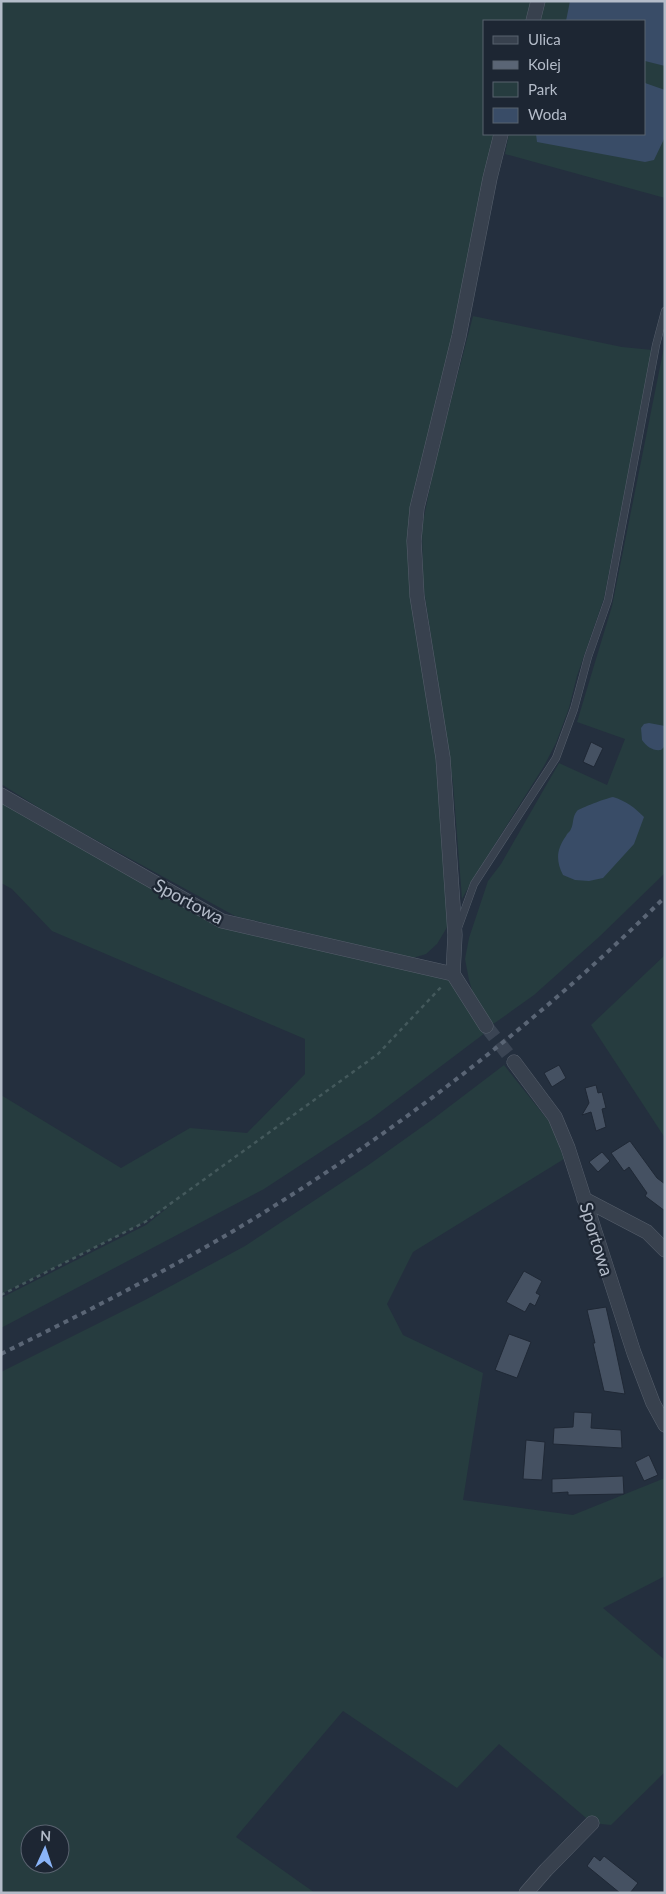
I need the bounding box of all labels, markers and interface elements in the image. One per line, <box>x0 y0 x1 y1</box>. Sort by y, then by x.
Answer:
legend <box>483 20 646 135</box>
text: Ulica <box>528 30 561 48</box>
text: Kolej <box>528 55 561 73</box>
text: Park <box>528 80 558 98</box>
text: Woda <box>528 105 567 123</box>
street label: Sportowa <box>150 873 228 929</box>
street label: Sportowa <box>575 1200 619 1278</box>
north arrow <box>20 1824 70 1874</box>
text: N <box>40 1827 52 1844</box>

